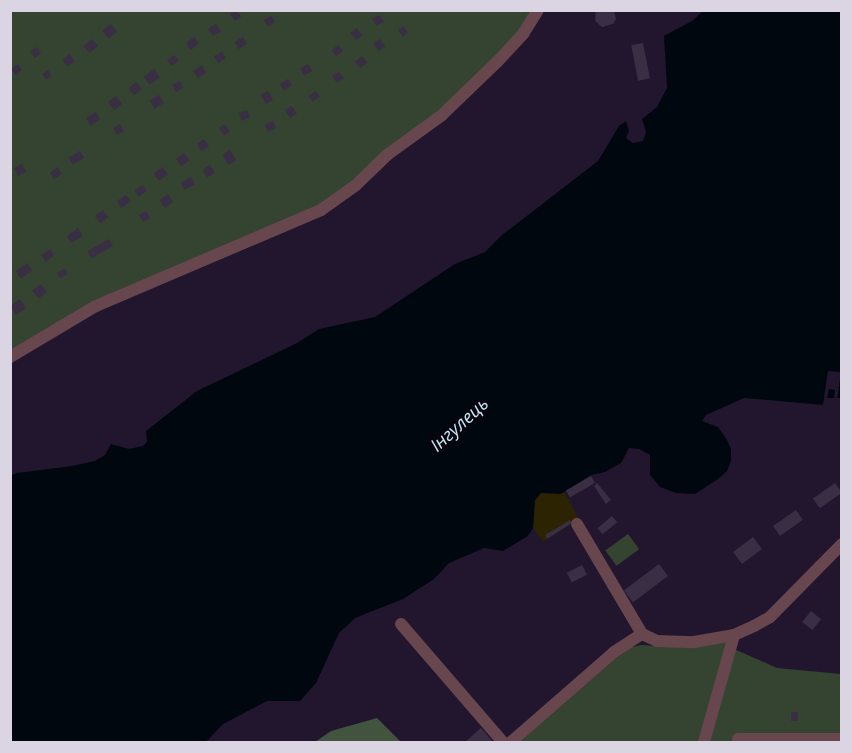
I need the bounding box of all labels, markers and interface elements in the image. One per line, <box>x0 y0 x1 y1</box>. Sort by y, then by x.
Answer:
water label: Інгулець <box>425 392 493 456</box>

